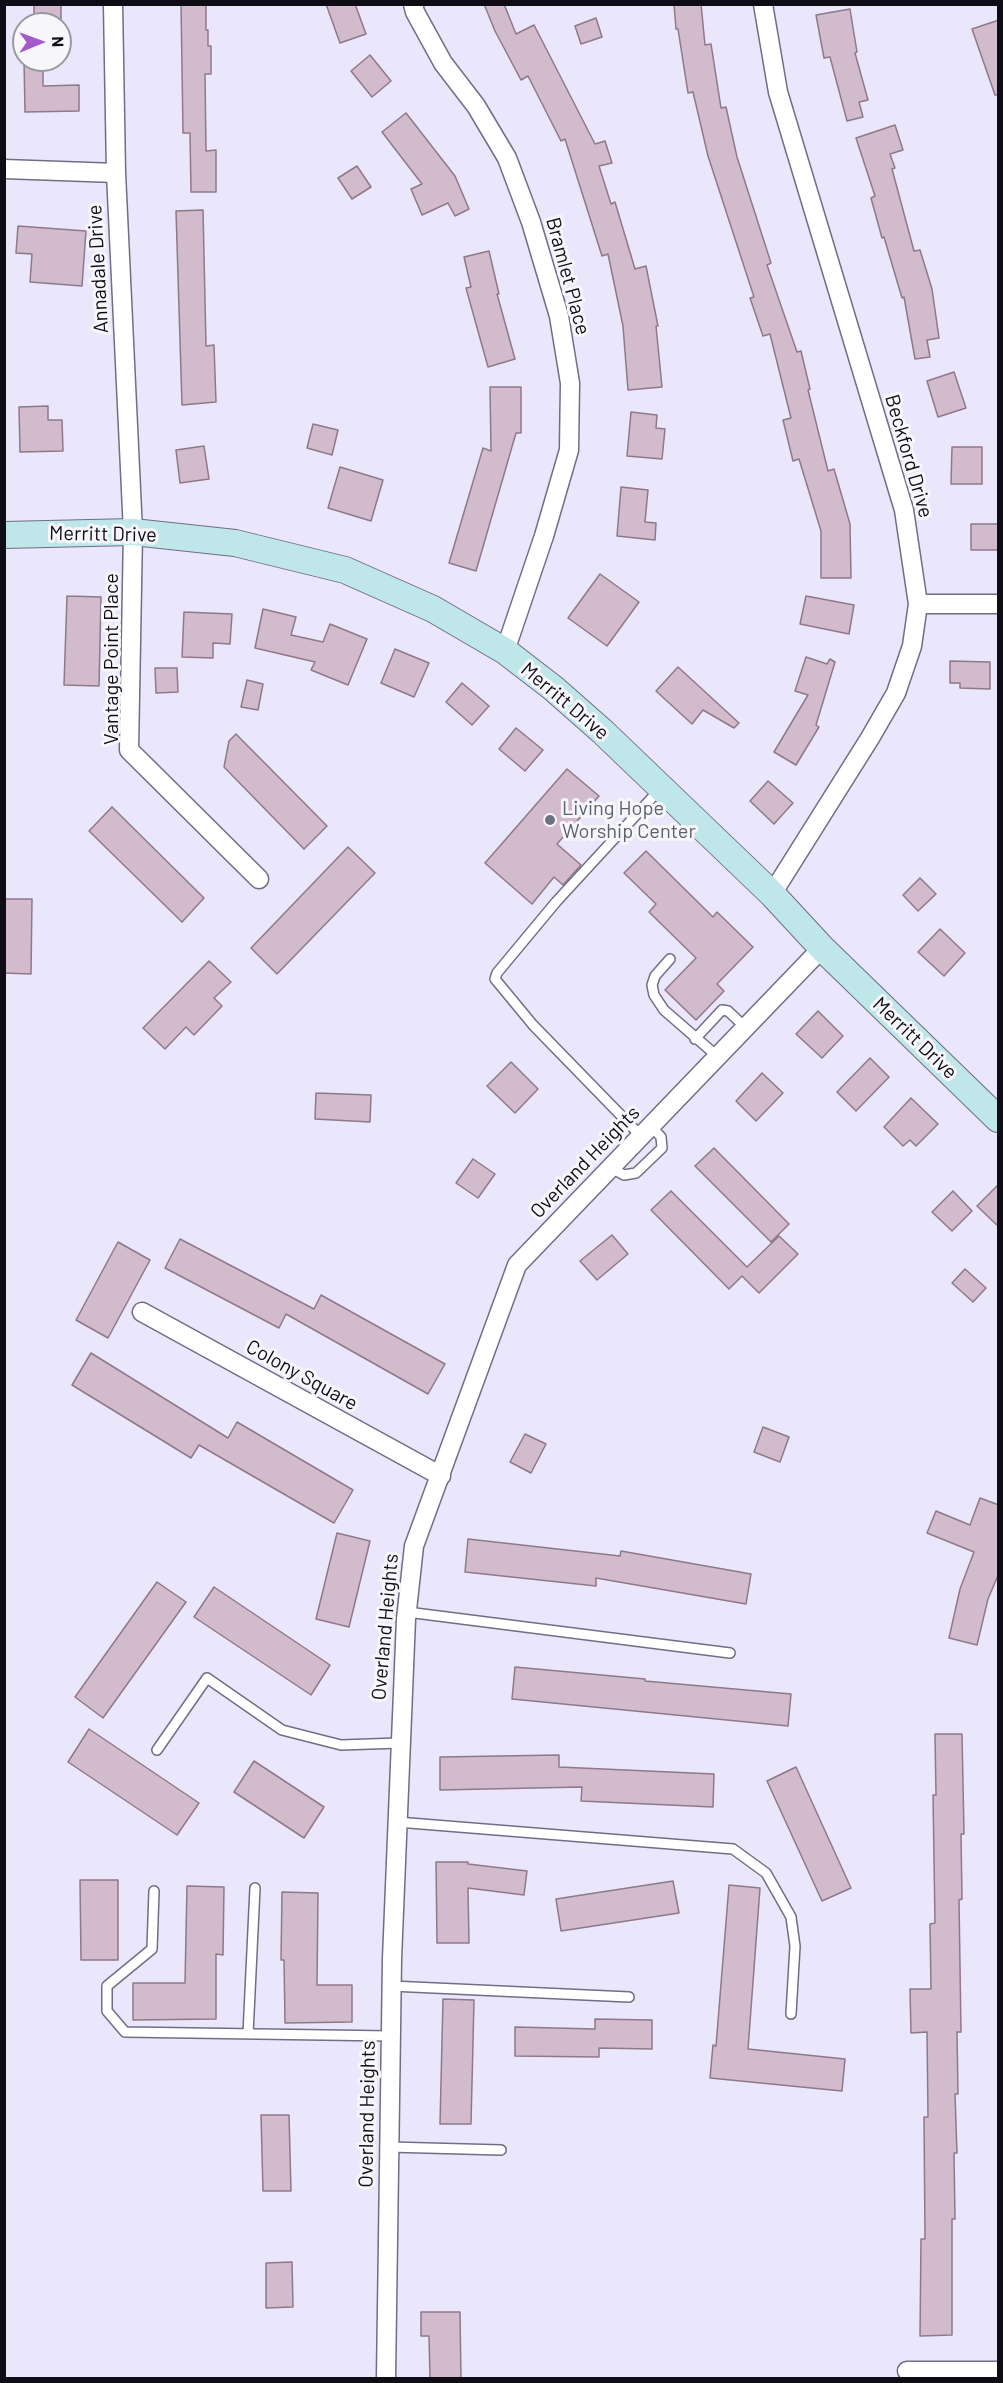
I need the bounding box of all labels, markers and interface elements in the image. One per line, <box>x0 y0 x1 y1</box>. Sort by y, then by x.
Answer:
north arrow <box>12 12 72 72</box>
text: N <box>49 36 68 47</box>
street label: Annadale Drive <box>83 204 113 334</box>
street label: Bramlet Place <box>541 215 595 337</box>
street label: Beckford Drive <box>880 391 938 521</box>
street label: Merritt Drive <box>49 521 157 547</box>
street label: Vantage Point Place <box>99 573 123 745</box>
street label: Merritt Drive <box>516 657 614 745</box>
place label: Living Hope Worship Center <box>562 796 696 843</box>
marker: Living Hope Worship Center <box>543 813 557 827</box>
street label: Merritt Drive <box>868 992 962 1084</box>
street label: Overland Heights <box>525 1101 645 1223</box>
street label: Colony Square <box>242 1334 362 1416</box>
street label: Overland Heights <box>367 1553 403 1701</box>
street label: Overland Heights <box>354 2040 380 2188</box>

